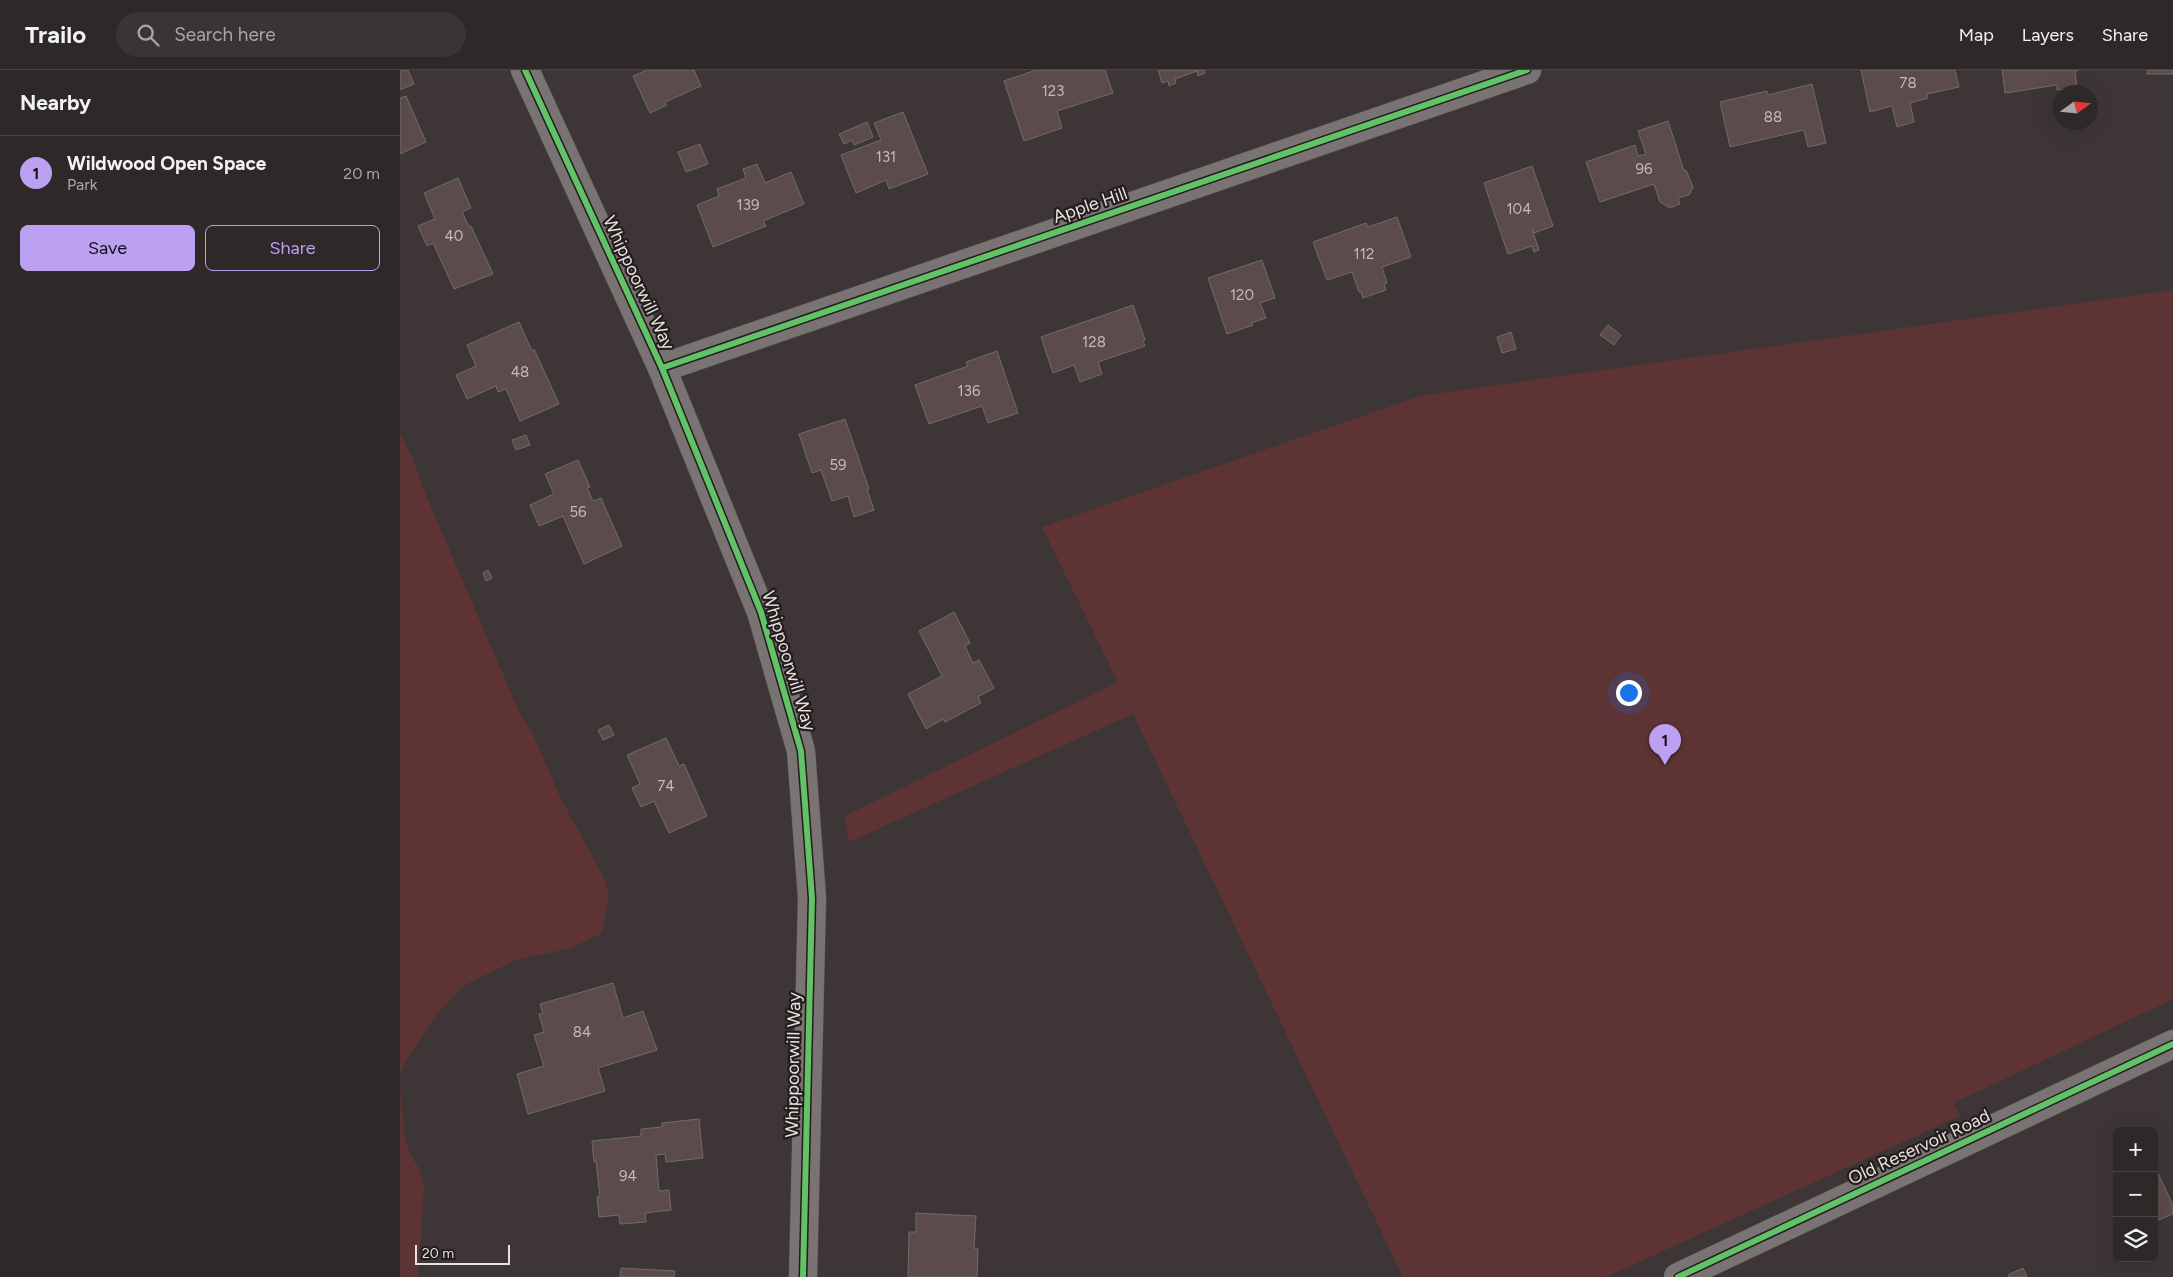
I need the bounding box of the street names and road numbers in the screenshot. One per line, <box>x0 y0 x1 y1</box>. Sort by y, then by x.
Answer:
street label: Apple Hill <box>1050 182 1130 228</box>
street label: Whippoorwill Way <box>598 212 680 354</box>
street label: Whippoorwill Way <box>757 588 821 734</box>
street label: Whippoorwill Way <box>781 992 805 1138</box>
street label: Old Reservoir Road <box>1845 1104 1993 1190</box>

